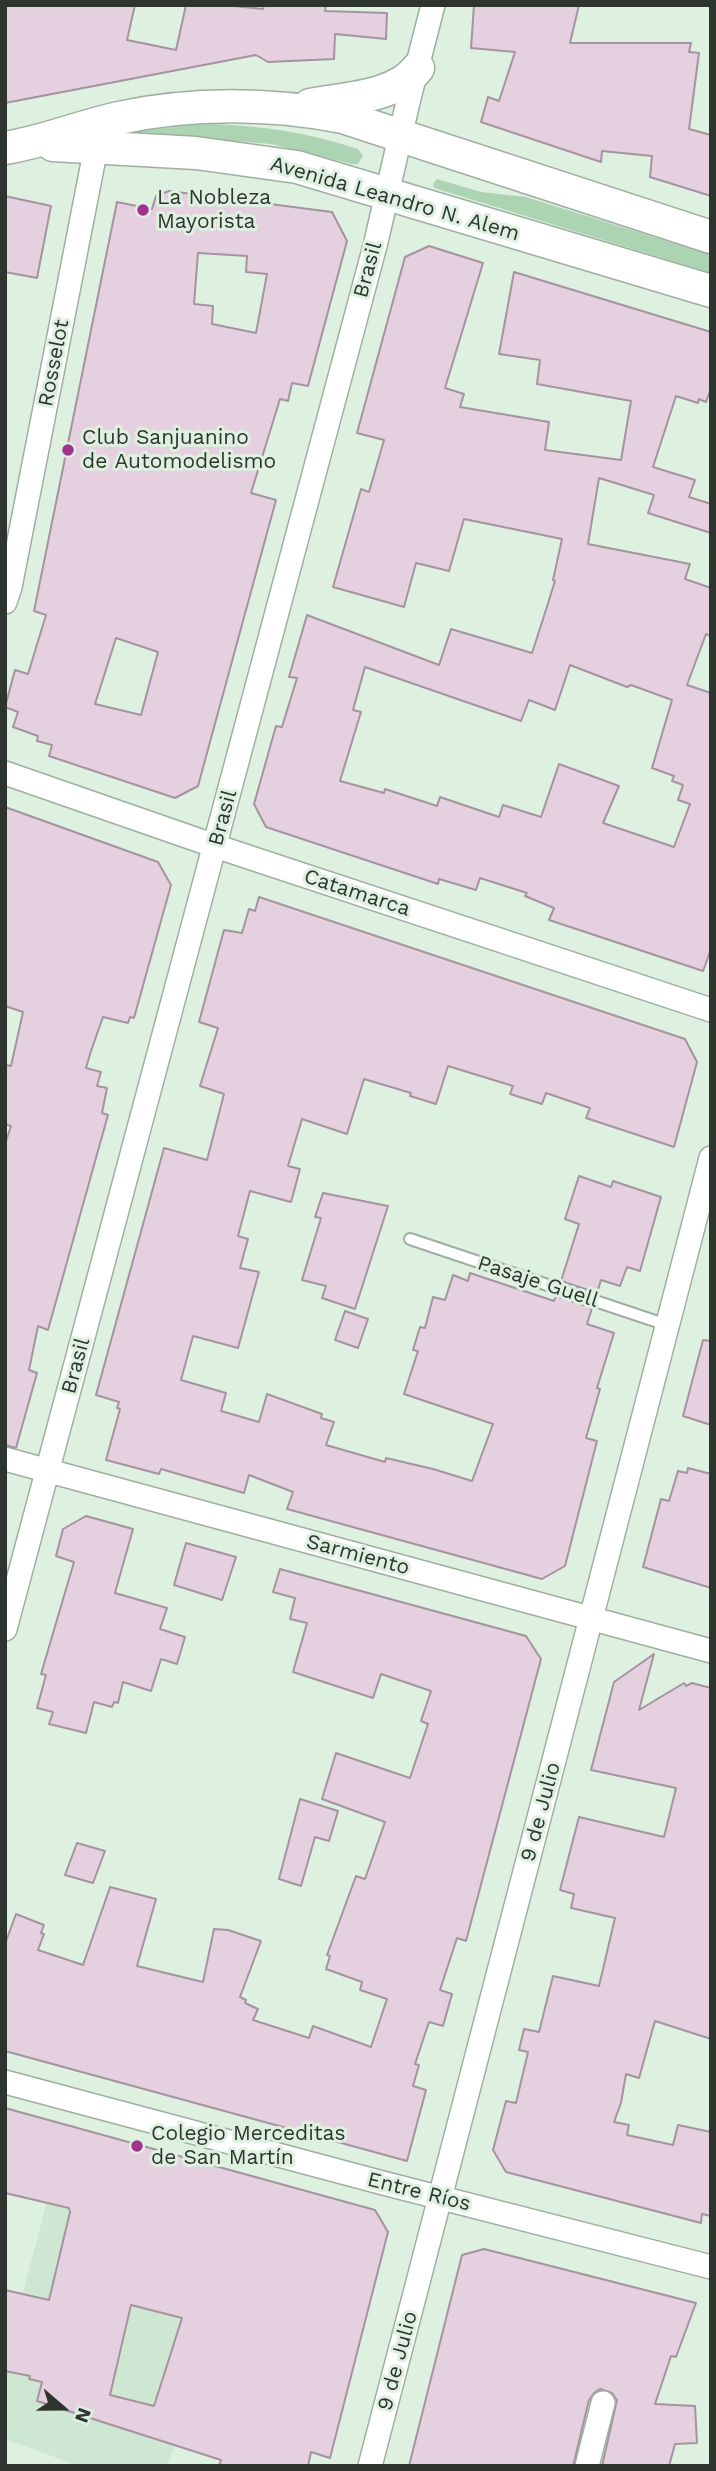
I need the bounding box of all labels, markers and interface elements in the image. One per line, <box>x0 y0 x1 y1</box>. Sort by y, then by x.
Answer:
street label: Avenida Leandro N. Alem <box>268 151 522 247</box>
place label: La Nobleza Mayorista <box>157 185 271 235</box>
marker: La Nobleza Mayorista <box>135 202 151 218</box>
street label: Brasil <box>348 239 388 301</box>
street label: Rosselot <box>33 317 75 409</box>
place label: Club Sanjuanino de Automodelismo <box>82 425 276 475</box>
marker: Club Sanjuanino de Automodelismo <box>60 442 76 458</box>
street label: Brasil <box>203 787 243 849</box>
street label: Catamarca <box>301 864 413 922</box>
street label: Pasaje Guell <box>474 1251 602 1313</box>
street label: Brasil <box>56 1335 96 1397</box>
street label: Sarmiento <box>304 1529 412 1581</box>
street label: 9 de Julio <box>516 1760 566 1864</box>
place label: Colegio Merceditas de San Martín <box>151 2121 346 2171</box>
marker: Colegio Merceditas de San Martín <box>129 2138 145 2154</box>
street label: Entre Ríos <box>365 2167 473 2217</box>
street label: 9 de Julio <box>373 2309 423 2413</box>
north arrow <box>28 2373 98 2443</box>
text: N <box>70 2405 96 2426</box>

